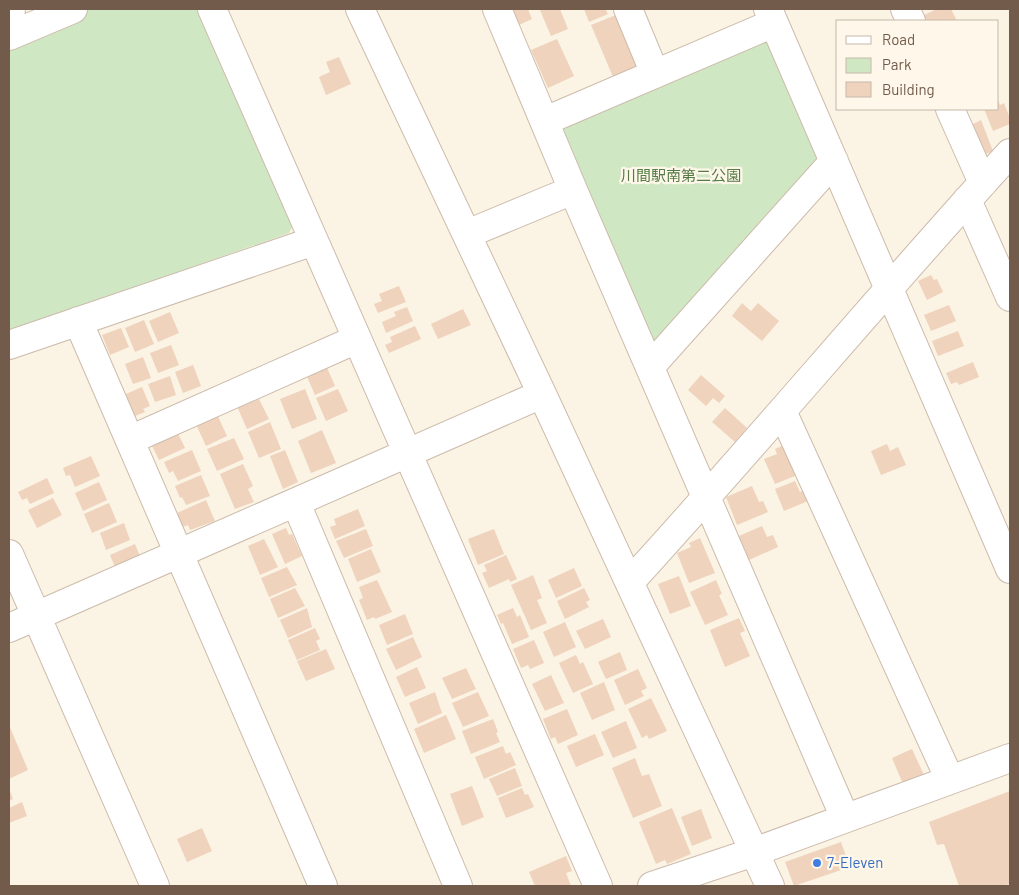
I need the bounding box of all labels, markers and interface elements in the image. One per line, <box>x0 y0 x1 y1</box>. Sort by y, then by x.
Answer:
legend <box>836 20 999 110</box>
text: Road <box>882 30 915 48</box>
text: Park <box>882 55 912 73</box>
text: Building <box>882 80 935 98</box>
park label: 川間駅南第二公園 <box>621 166 741 184</box>
place label: 7-Eleven <box>827 853 883 871</box>
marker: 7-Eleven <box>811 857 823 869</box>

